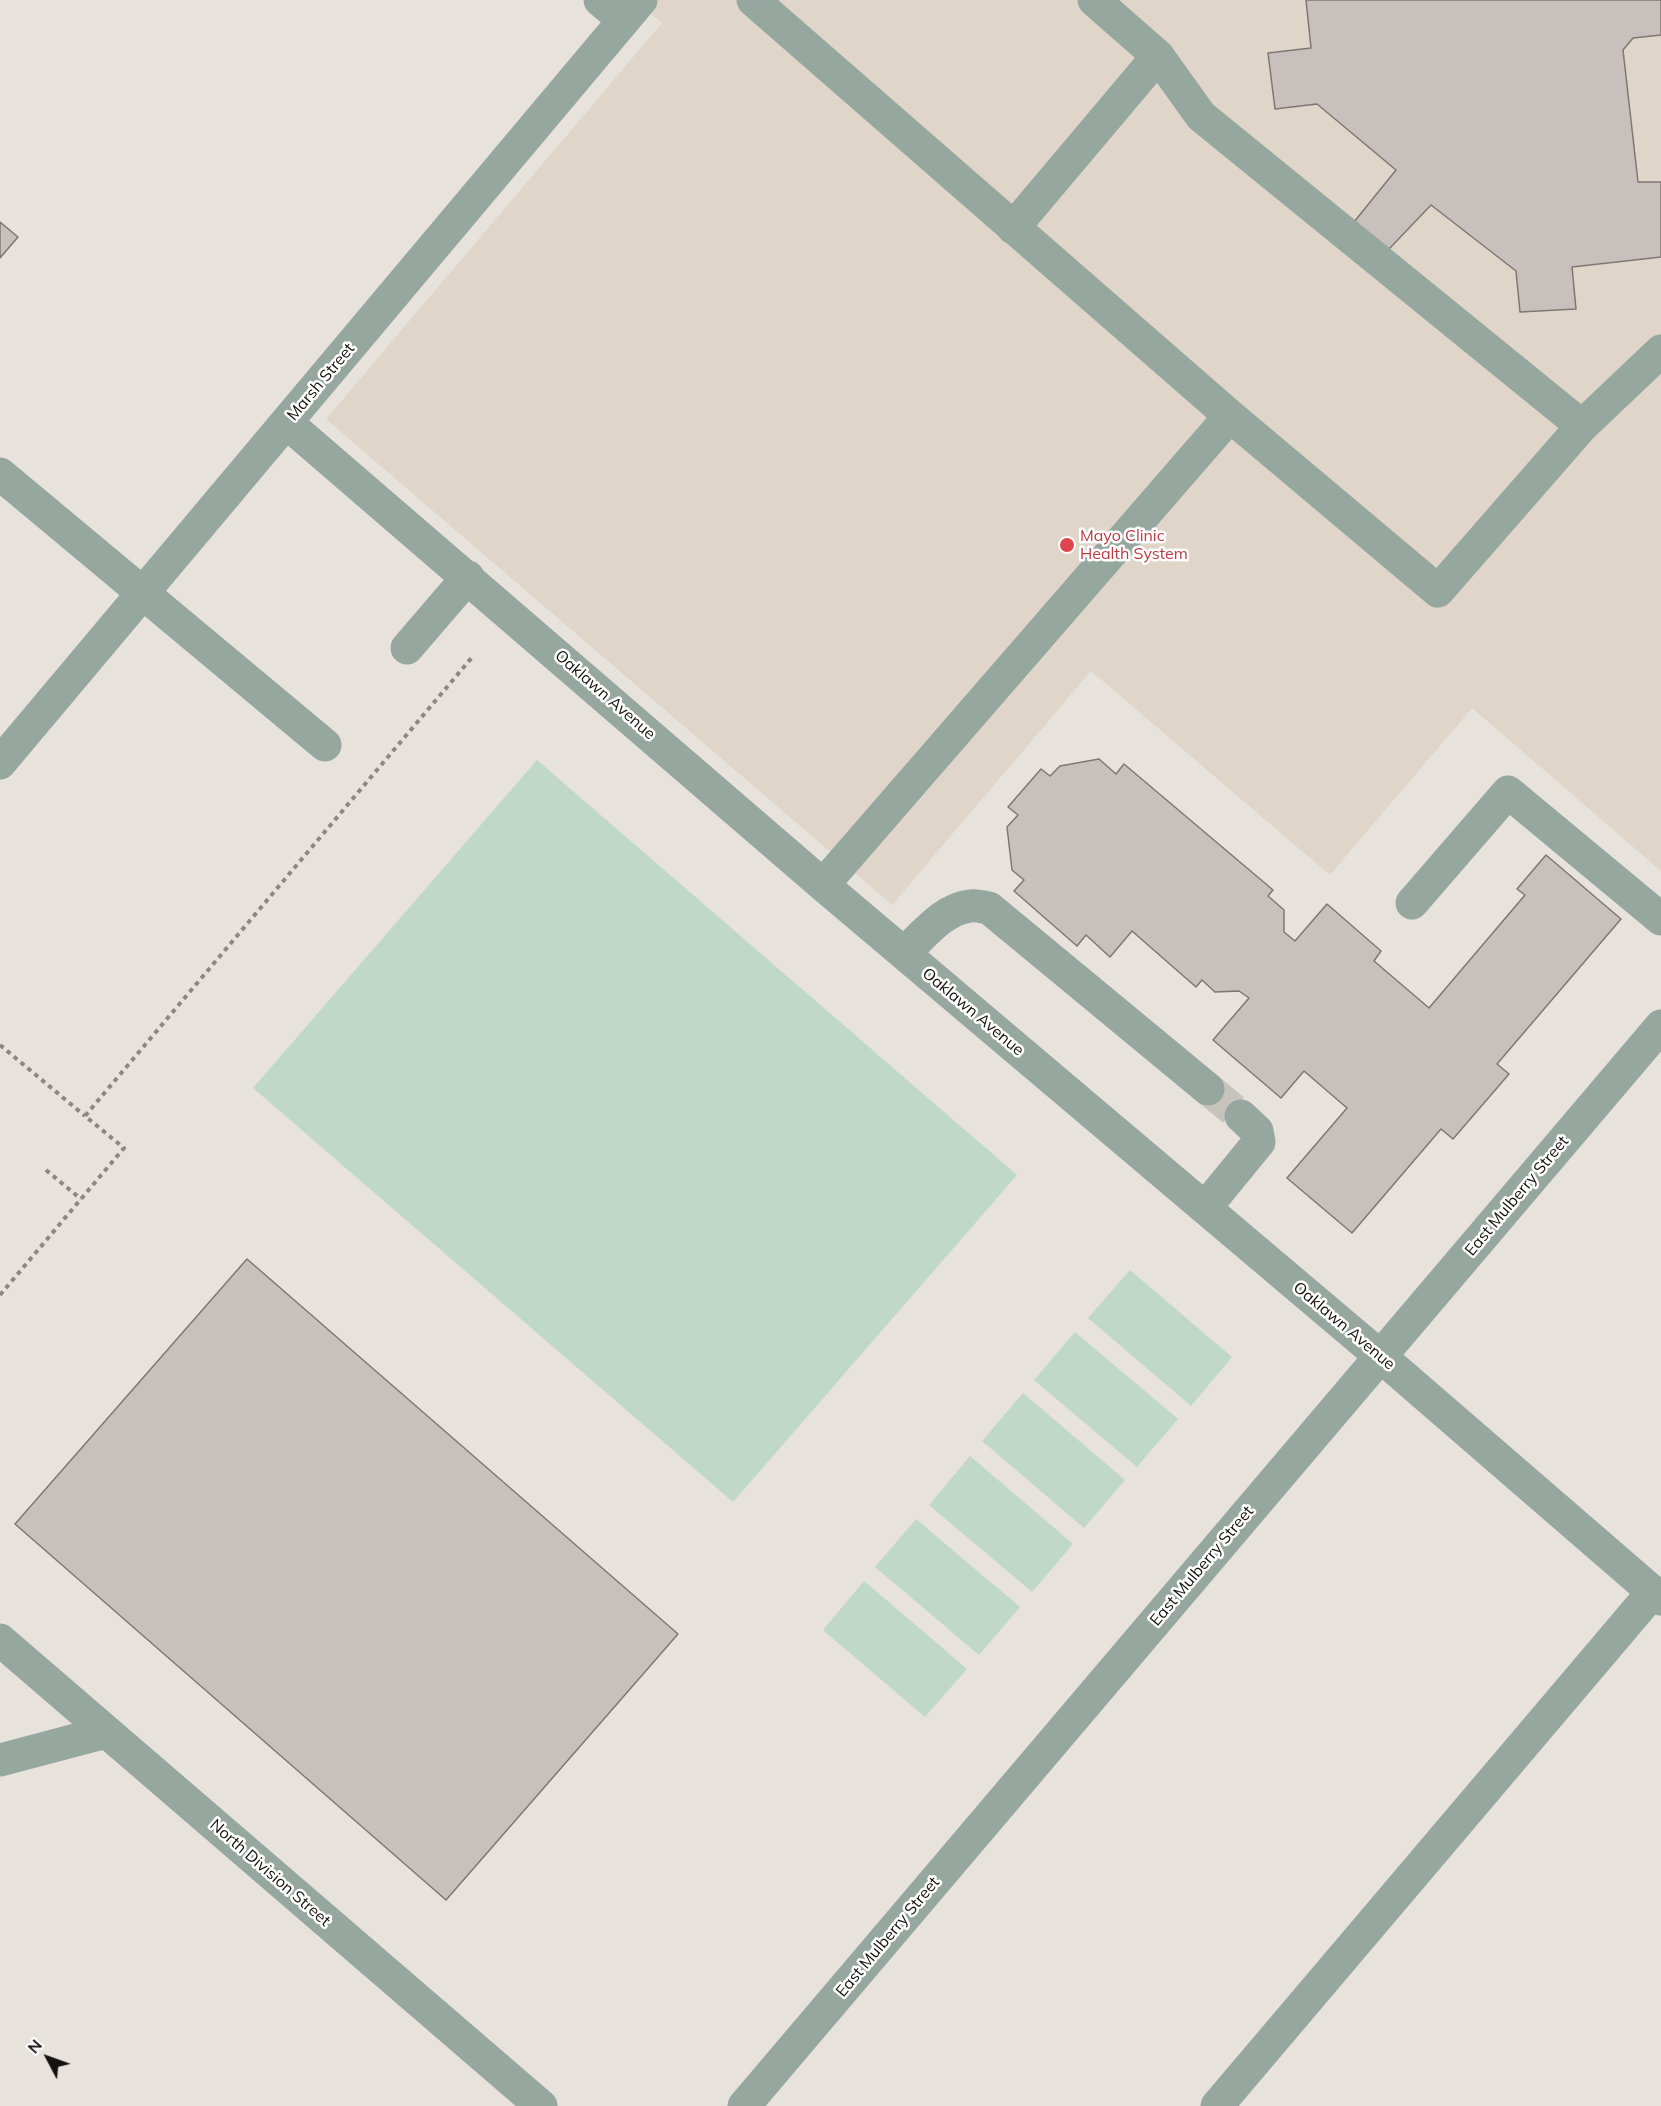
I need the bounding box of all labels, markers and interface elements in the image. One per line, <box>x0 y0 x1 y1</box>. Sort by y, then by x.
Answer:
street label: Marsh Street <box>283 340 359 424</box>
place label: Mayo Clinic Health System <box>1080 526 1188 564</box>
marker: Mayo Clinic Health System <box>1058 536 1076 554</box>
street label: Oaklawn Avenue <box>551 646 659 744</box>
street label: Oaklawn Avenue <box>918 964 1028 1060</box>
street label: East Mulberry Street <box>1461 1132 1573 1260</box>
street label: Oaklawn Avenue <box>1289 1278 1399 1374</box>
street label: East Mulberry Street <box>1146 1502 1258 1630</box>
street label: North Division Street <box>206 1815 334 1931</box>
street label: East Mulberry Street <box>832 1873 944 2001</box>
north arrow <box>18 2028 78 2088</box>
text: N <box>23 2035 46 2057</box>

